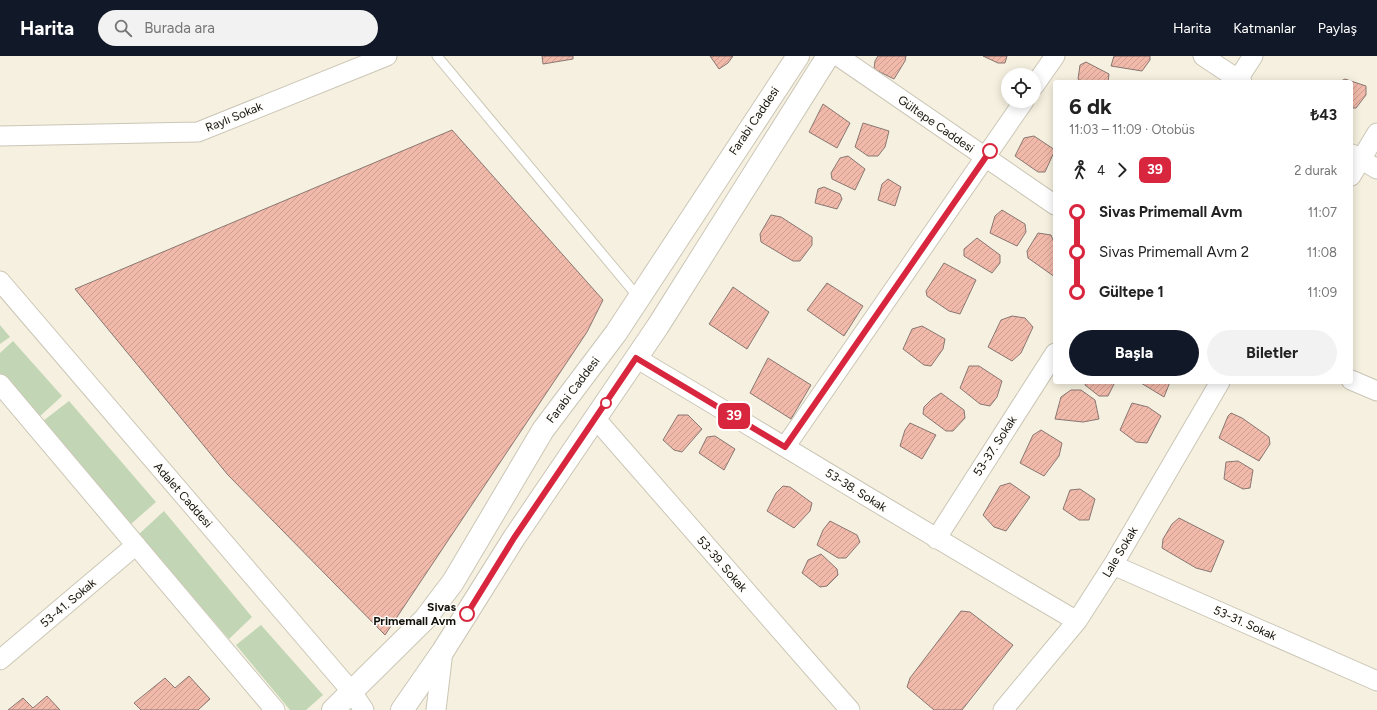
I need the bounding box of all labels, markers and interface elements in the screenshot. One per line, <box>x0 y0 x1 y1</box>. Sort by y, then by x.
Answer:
search box <box>98 10 378 46</box>
text: Harita <box>20 17 74 40</box>
icon: search <box>112 17 134 39</box>
text: Burada ara <box>144 19 215 37</box>
text: Harita <box>1173 20 1211 37</box>
text: Katmanlar <box>1233 20 1296 37</box>
text: Paylaş <box>1318 20 1357 37</box>
map controls <box>1001 68 1041 108</box>
button: locate <box>1001 68 1041 108</box>
street label: Farabi Caddesi <box>726 84 782 158</box>
street label: Gültepe Caddesi <box>895 92 977 156</box>
text: 6 dk <box>1069 93 1112 120</box>
street label: Raylı Sokak <box>203 99 265 135</box>
text: ₺43 <box>1311 106 1337 124</box>
text: 11:03 – 11:09 · Otobüs <box>1069 122 1195 137</box>
unlabelled marker <box>982 143 998 159</box>
icon: walk <box>1069 159 1091 181</box>
icon: forward <box>1111 159 1133 181</box>
text: 39 <box>1147 161 1163 178</box>
text: 4 <box>1097 163 1105 178</box>
text: 2 durak <box>1294 163 1337 178</box>
text: Sivas Primemall Avm <box>1099 203 1242 221</box>
text: 11:07 <box>1308 205 1337 220</box>
text: Sivas Primemall Avm 2 <box>1099 243 1249 261</box>
text: 11:08 <box>1307 245 1337 260</box>
text: Gültepe 1 <box>1099 283 1164 301</box>
text: 11:09 <box>1307 285 1337 300</box>
button: Başla <box>1069 330 1199 376</box>
button: Biletler <box>1207 330 1337 376</box>
street label: Farabi Caddesi <box>544 354 602 426</box>
unlabelled marker <box>600 397 612 409</box>
line badge: 39 <box>716 403 752 429</box>
text: 39 <box>726 407 742 424</box>
street label: 53-37. Sokak <box>970 413 1020 479</box>
street label: Adalet Caddesi <box>151 460 215 530</box>
street label: 53-38. Sokak <box>823 466 889 515</box>
street label: Lale Sokak <box>1099 524 1141 580</box>
street label: 53-39. Sokak <box>694 533 750 595</box>
street label: 53-41. Sokak <box>37 576 99 630</box>
place label: Sivas Primemall Avm <box>373 600 456 628</box>
street label: 53-31. Sokak <box>1211 603 1279 643</box>
marker: Sivas Primemall Avm <box>459 606 475 622</box>

